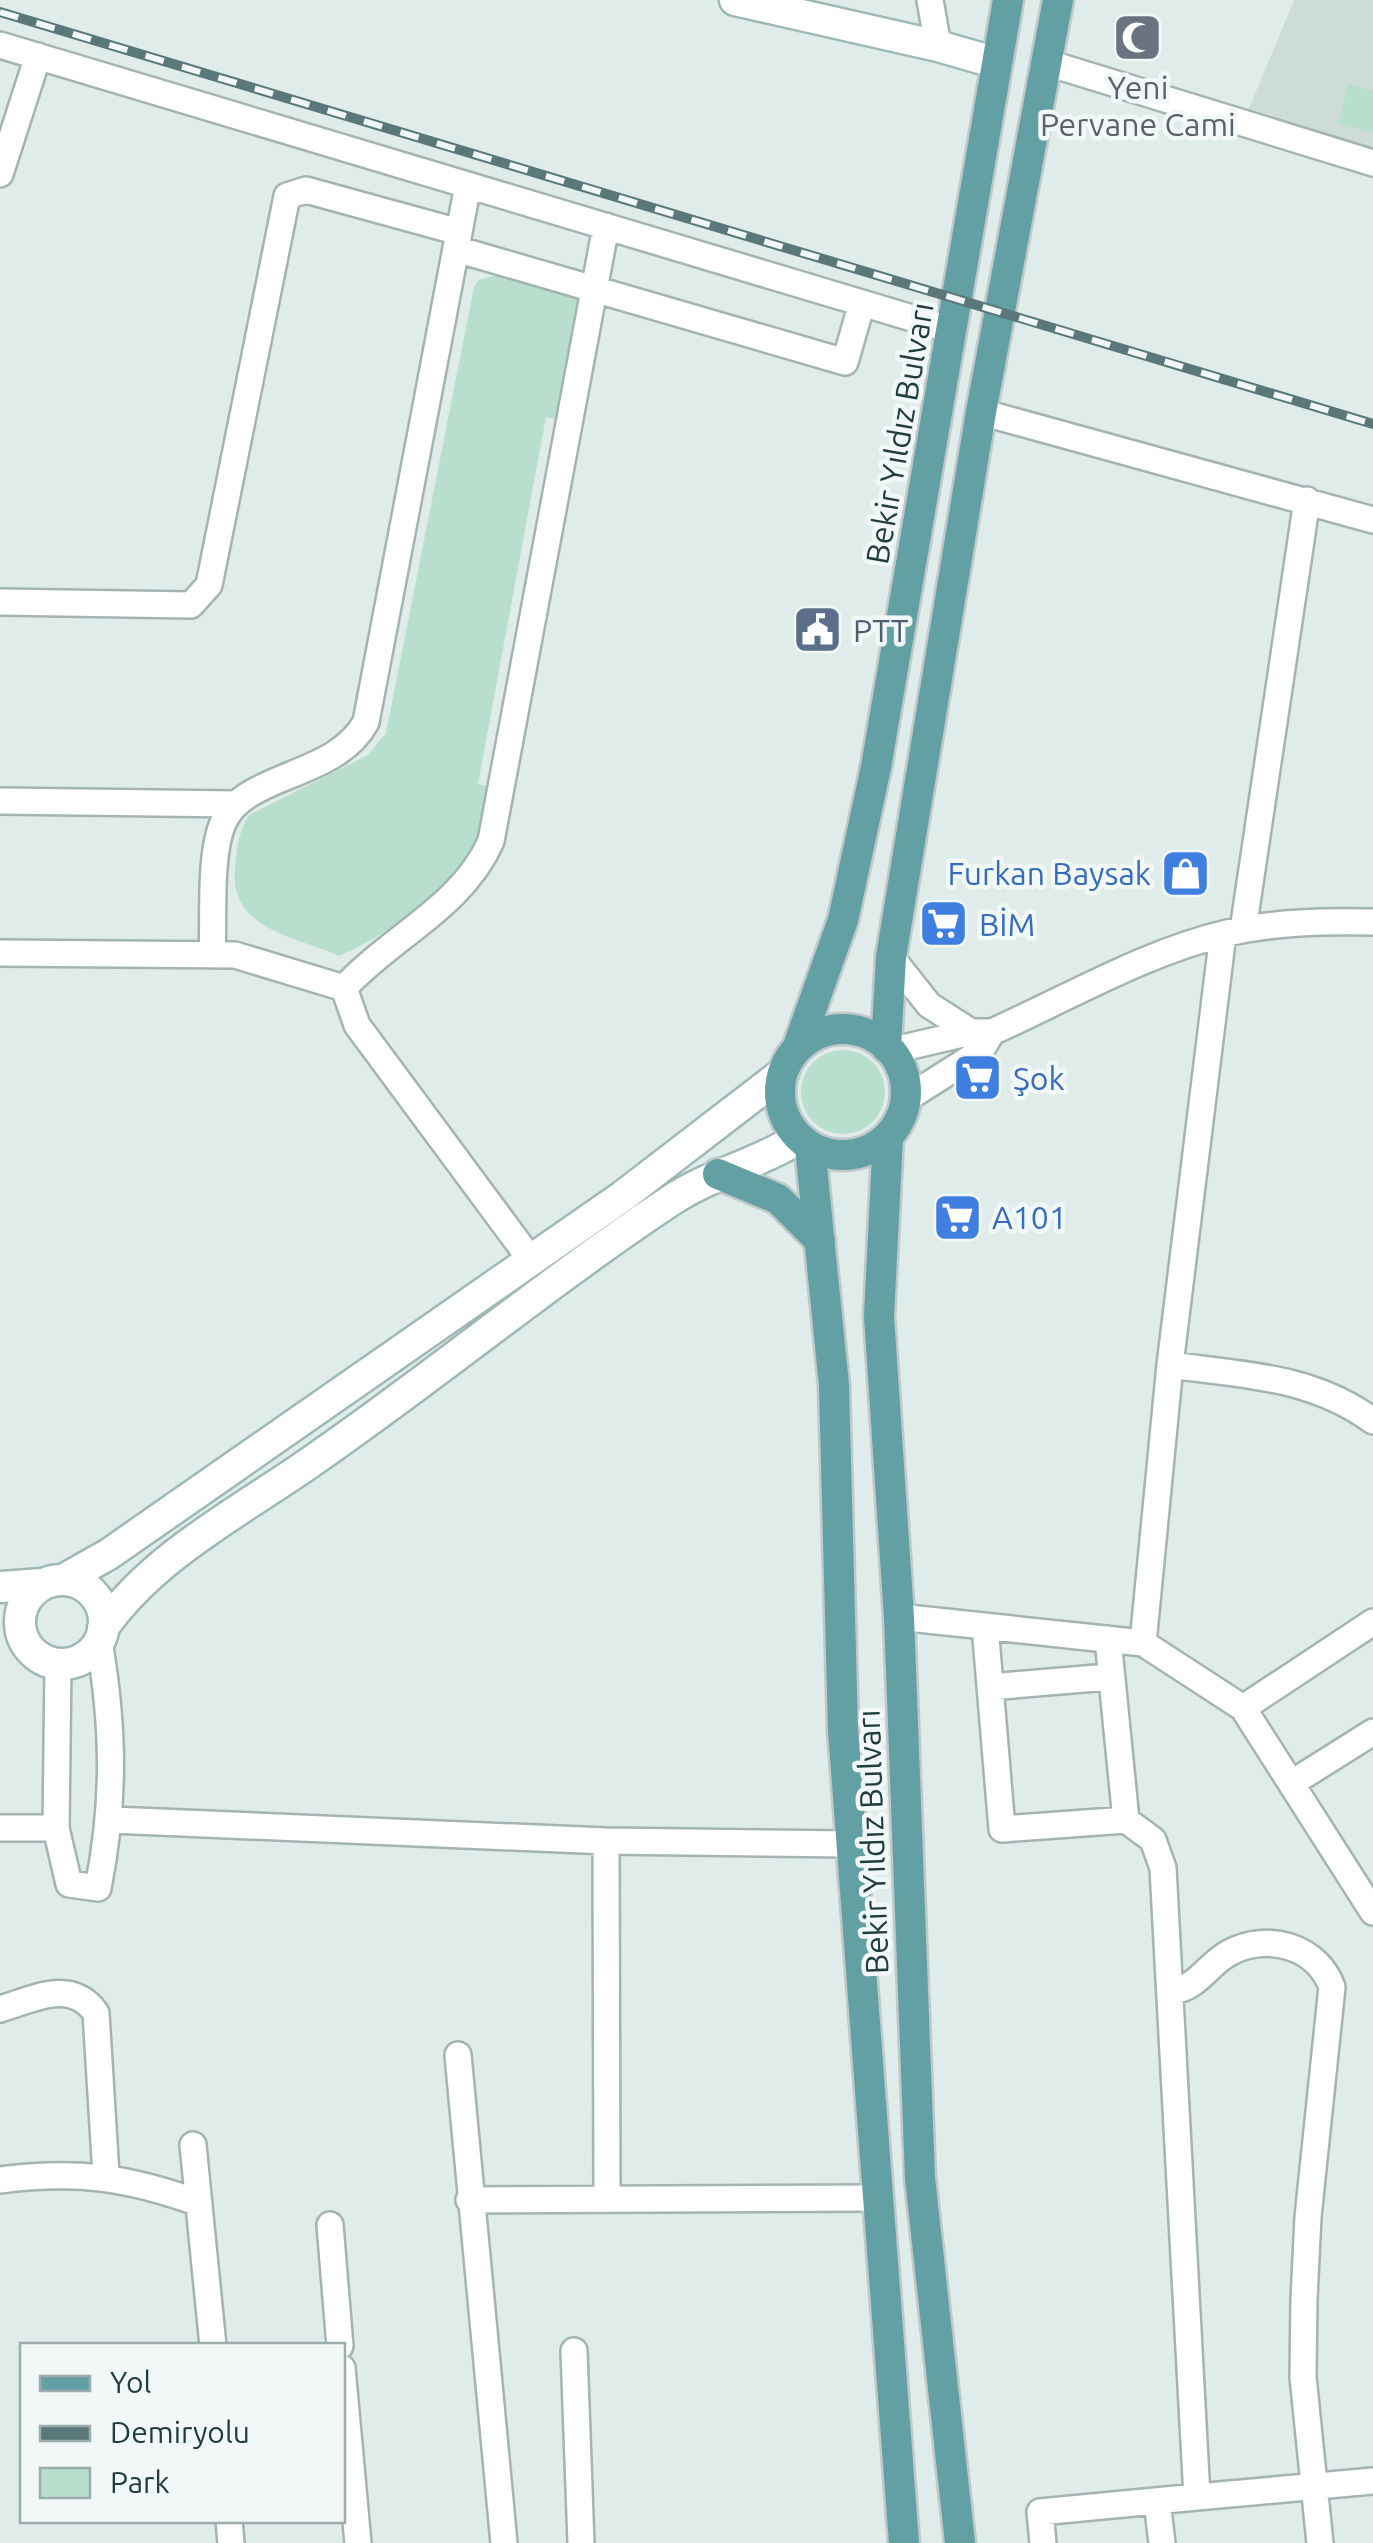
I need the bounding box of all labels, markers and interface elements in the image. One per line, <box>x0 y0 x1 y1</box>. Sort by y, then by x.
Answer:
mosque icon: Yeni Pervane Cami <box>1112 11 1164 63</box>
place label: Yeni Pervane Cami <box>1040 69 1236 142</box>
street label: Bekir Yıldız Bulvarı <box>858 300 940 566</box>
public building icon: PTT <box>792 604 844 656</box>
place label: PTT <box>853 612 909 648</box>
shop icon: Furkan Baysak <box>1160 847 1212 899</box>
place label: Furkan Baysak <box>947 855 1151 891</box>
supermarket icon: BİM <box>918 898 970 950</box>
place label: BİM <box>979 906 1035 942</box>
supermarket icon: Şok <box>952 1052 1004 1104</box>
place label: Şok <box>1013 1060 1065 1096</box>
supermarket icon: A101 <box>931 1191 983 1243</box>
place label: A101 <box>992 1199 1067 1235</box>
street label: Bekir Yıldız Bulvarı <box>849 1709 895 1975</box>
legend <box>20 2343 345 2523</box>
text: Yol <box>110 2365 152 2399</box>
text: Demiryolu <box>110 2415 250 2449</box>
text: Park <box>110 2465 170 2499</box>

